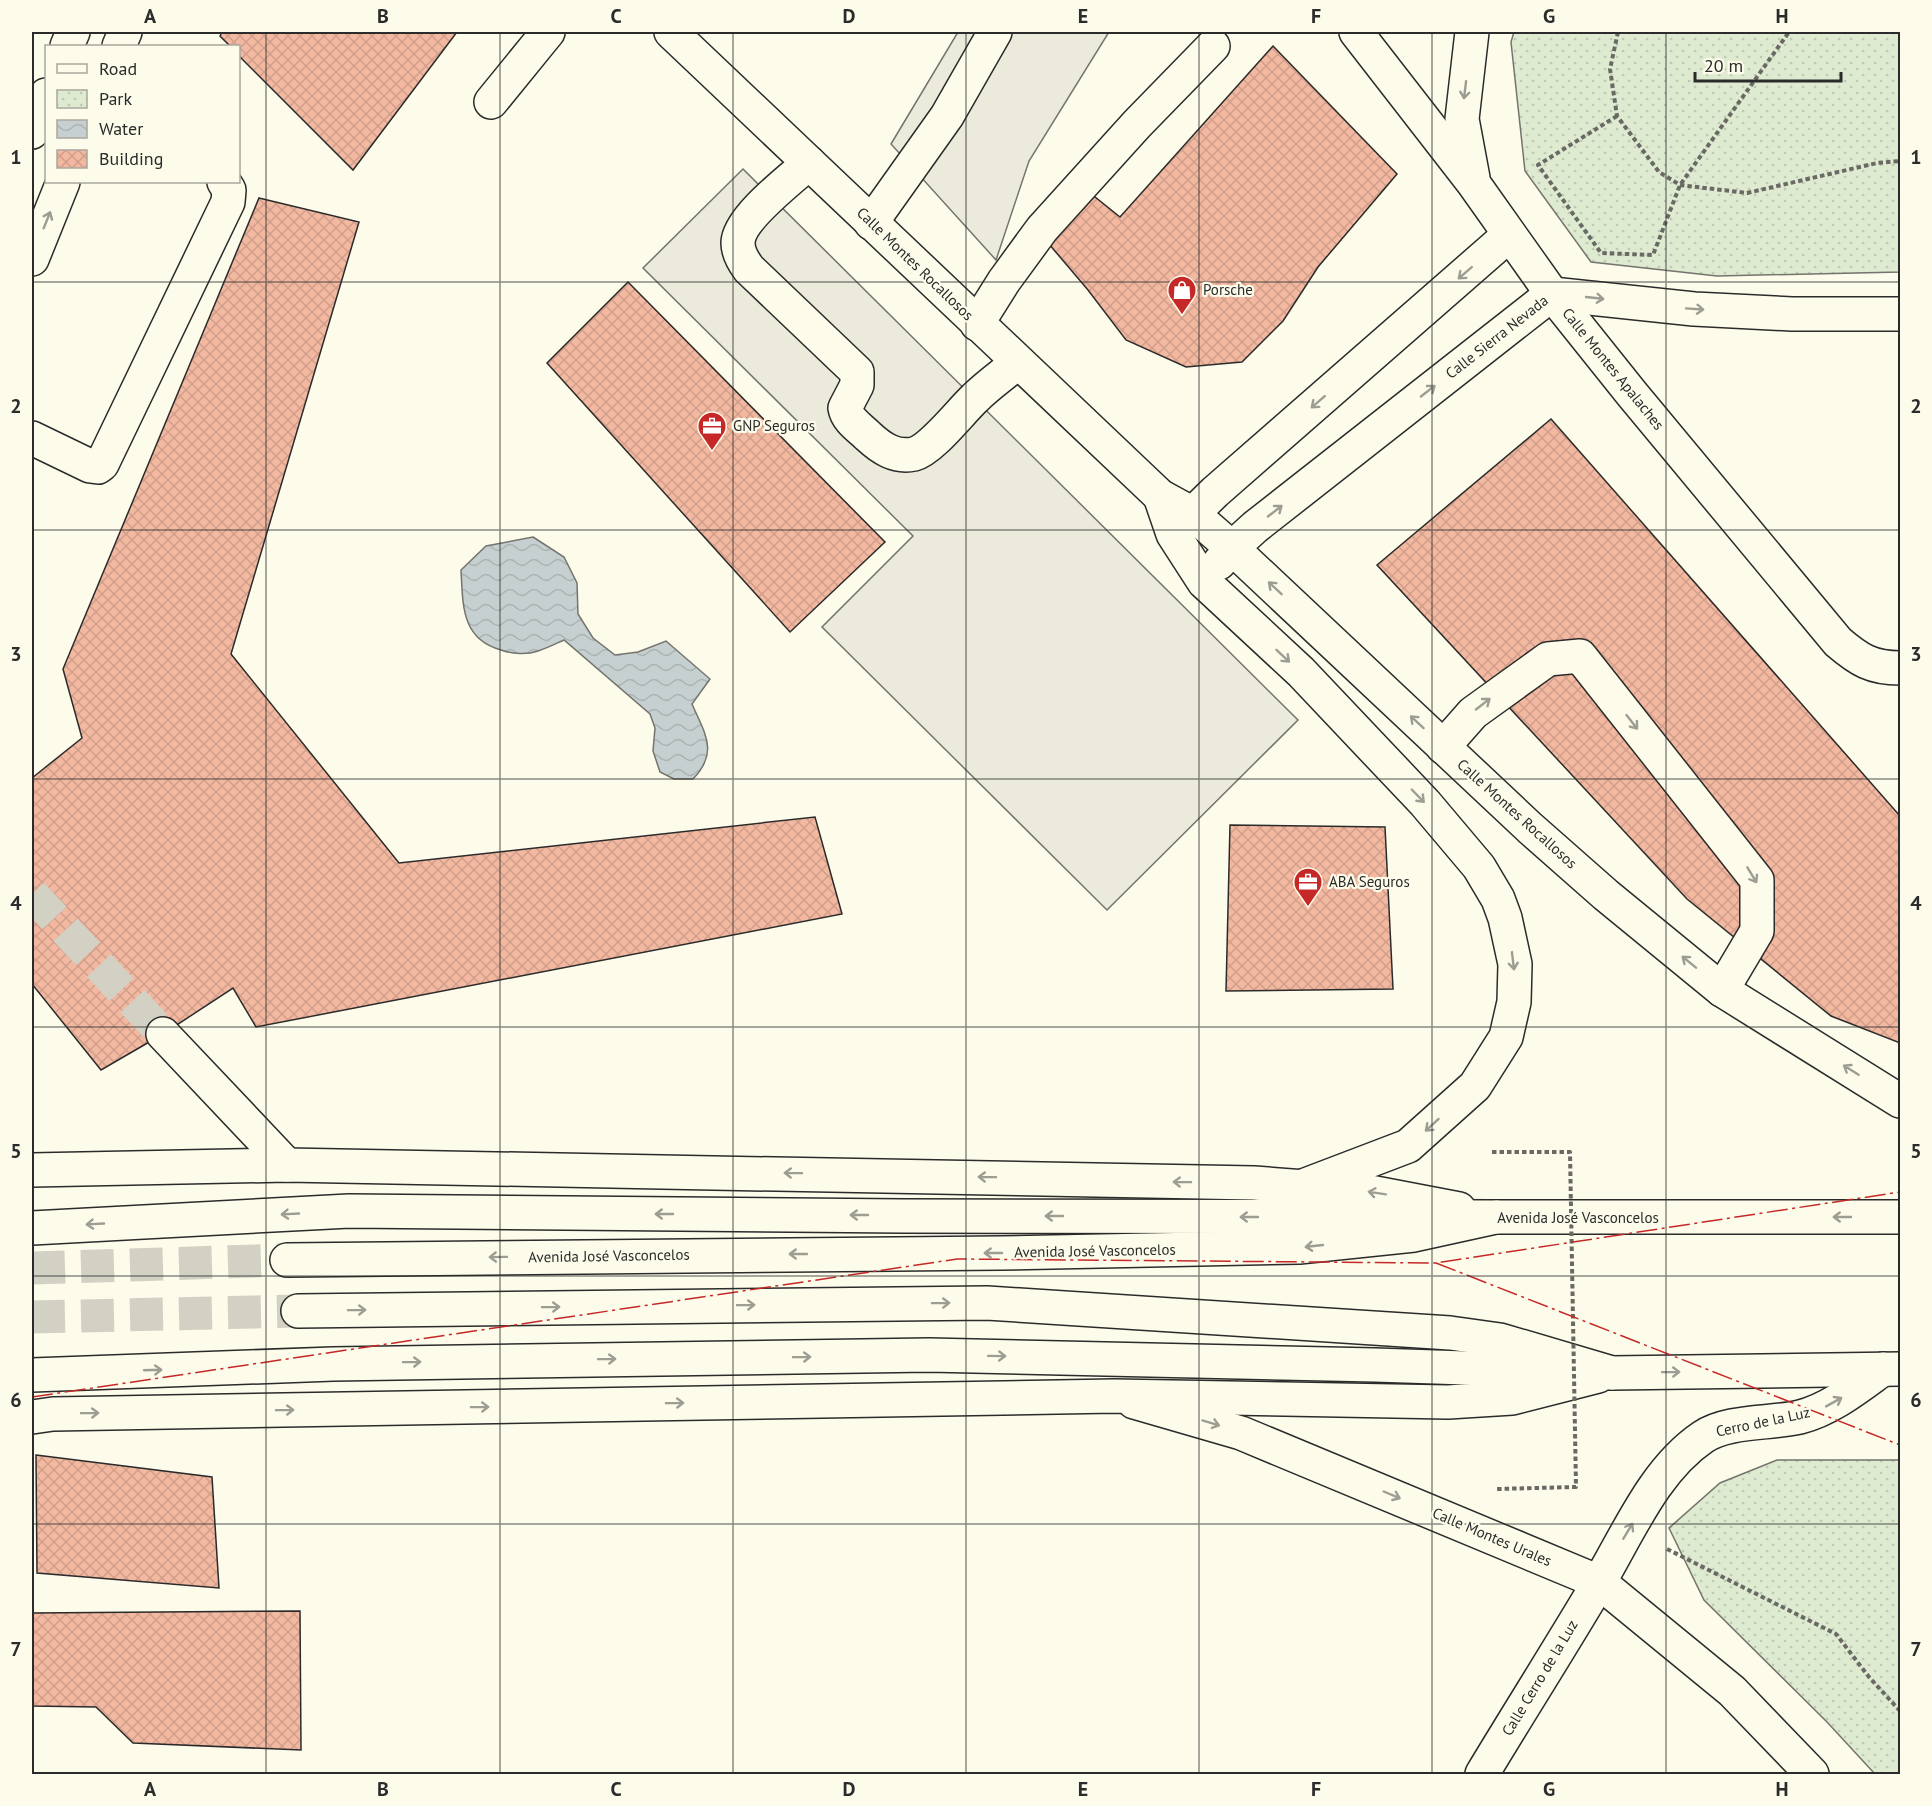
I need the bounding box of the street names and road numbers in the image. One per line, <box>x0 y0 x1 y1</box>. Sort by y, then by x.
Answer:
street label: Calle Montes Rocallosos <box>853 203 978 324</box>
street label: Calle Sierra Nevada <box>1442 291 1552 383</box>
street label: Calle Montes Apalaches <box>1558 304 1669 434</box>
street label: Calle Montes Rocallosos <box>1453 755 1581 873</box>
street label: Avenida José Vasconcelos <box>1497 1208 1659 1227</box>
street label: Avenida José Vasconcelos <box>1014 1240 1176 1261</box>
street label: Avenida José Vasconcelos <box>528 1245 690 1266</box>
street label: Cerro de la Luz <box>1714 1402 1812 1441</box>
street label: Calle Montes Urales <box>1430 1503 1555 1570</box>
street label: Calle Cerro de la Luz <box>1497 1616 1582 1739</box>

